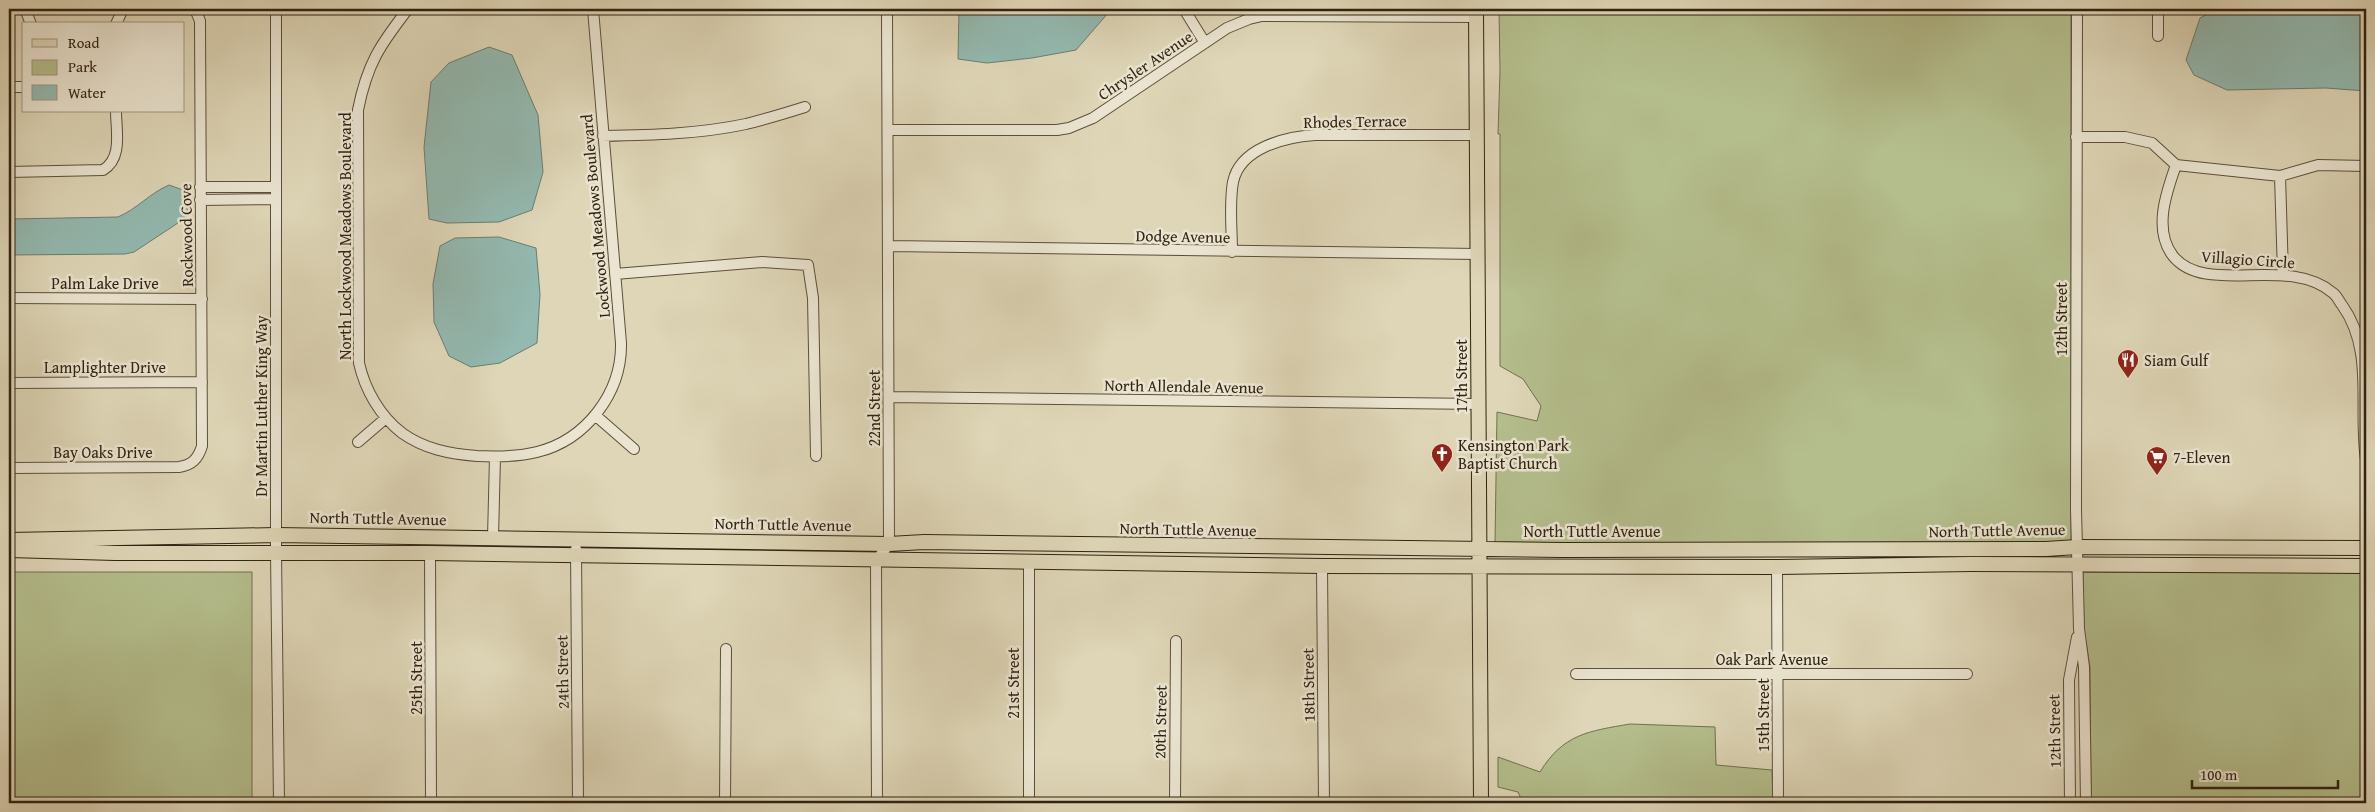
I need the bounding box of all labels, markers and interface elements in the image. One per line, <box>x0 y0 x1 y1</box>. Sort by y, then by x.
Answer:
legend <box>22 22 185 112</box>
street label: Chrysler Avenue <box>1093 24 1197 106</box>
text: Road <box>68 32 99 53</box>
text: Park <box>68 56 97 77</box>
text: Water <box>68 82 106 103</box>
street label: Rhodes Terrace <box>1303 108 1407 134</box>
street label: North Lockwood Meadows Boulevard <box>333 112 357 360</box>
street label: Lockwood Meadows Boulevard <box>574 113 616 319</box>
street label: Rockwood Cove <box>173 183 199 287</box>
street label: Dodge Avenue <box>1136 223 1230 249</box>
street label: Villagio Circle <box>2200 244 2296 274</box>
street label: Palm Lake Drive <box>51 271 159 295</box>
street label: 12th Street <box>2049 282 2073 356</box>
street label: Dr Martin Luther King Way <box>249 315 273 497</box>
street label: 17th Street <box>1449 339 1473 413</box>
restaurant icon: Siam Gulf <box>2116 348 2140 379</box>
place label: Siam Gulf <box>2144 348 2210 372</box>
street label: Lamplighter Drive <box>44 355 166 379</box>
street label: 22nd Street <box>862 369 886 446</box>
street label: North Allendale Avenue <box>1104 373 1264 399</box>
place label: Kensington Park Baptist Church <box>1458 433 1570 475</box>
street label: Bay Oaks Drive <box>53 440 153 464</box>
church icon: Kensington Park Baptist Church <box>1430 442 1454 473</box>
supermarket icon: 7-Eleven <box>2145 445 2169 476</box>
place label: 7-Eleven <box>2173 445 2230 469</box>
street label: North Tuttle Avenue <box>309 505 447 531</box>
street label: North Tuttle Avenue <box>714 511 852 537</box>
street label: North Tuttle Avenue <box>1119 516 1257 542</box>
street label: North Tuttle Avenue <box>1928 517 2066 543</box>
street label: North Tuttle Avenue <box>1524 519 1660 543</box>
street label: 24th Street <box>549 634 575 709</box>
street label: 25th Street <box>404 641 428 715</box>
street label: 21st Street <box>1001 647 1025 719</box>
street label: 18th Street <box>1295 647 1321 722</box>
street label: Oak Park Avenue <box>1716 647 1828 671</box>
street label: 15th Street <box>1751 678 1775 752</box>
street label: 20th Street <box>1147 684 1173 759</box>
street label: 12th Street <box>2041 693 2067 768</box>
scale bar <box>2192 757 2339 789</box>
text: 100 m <box>2200 764 2238 785</box>

